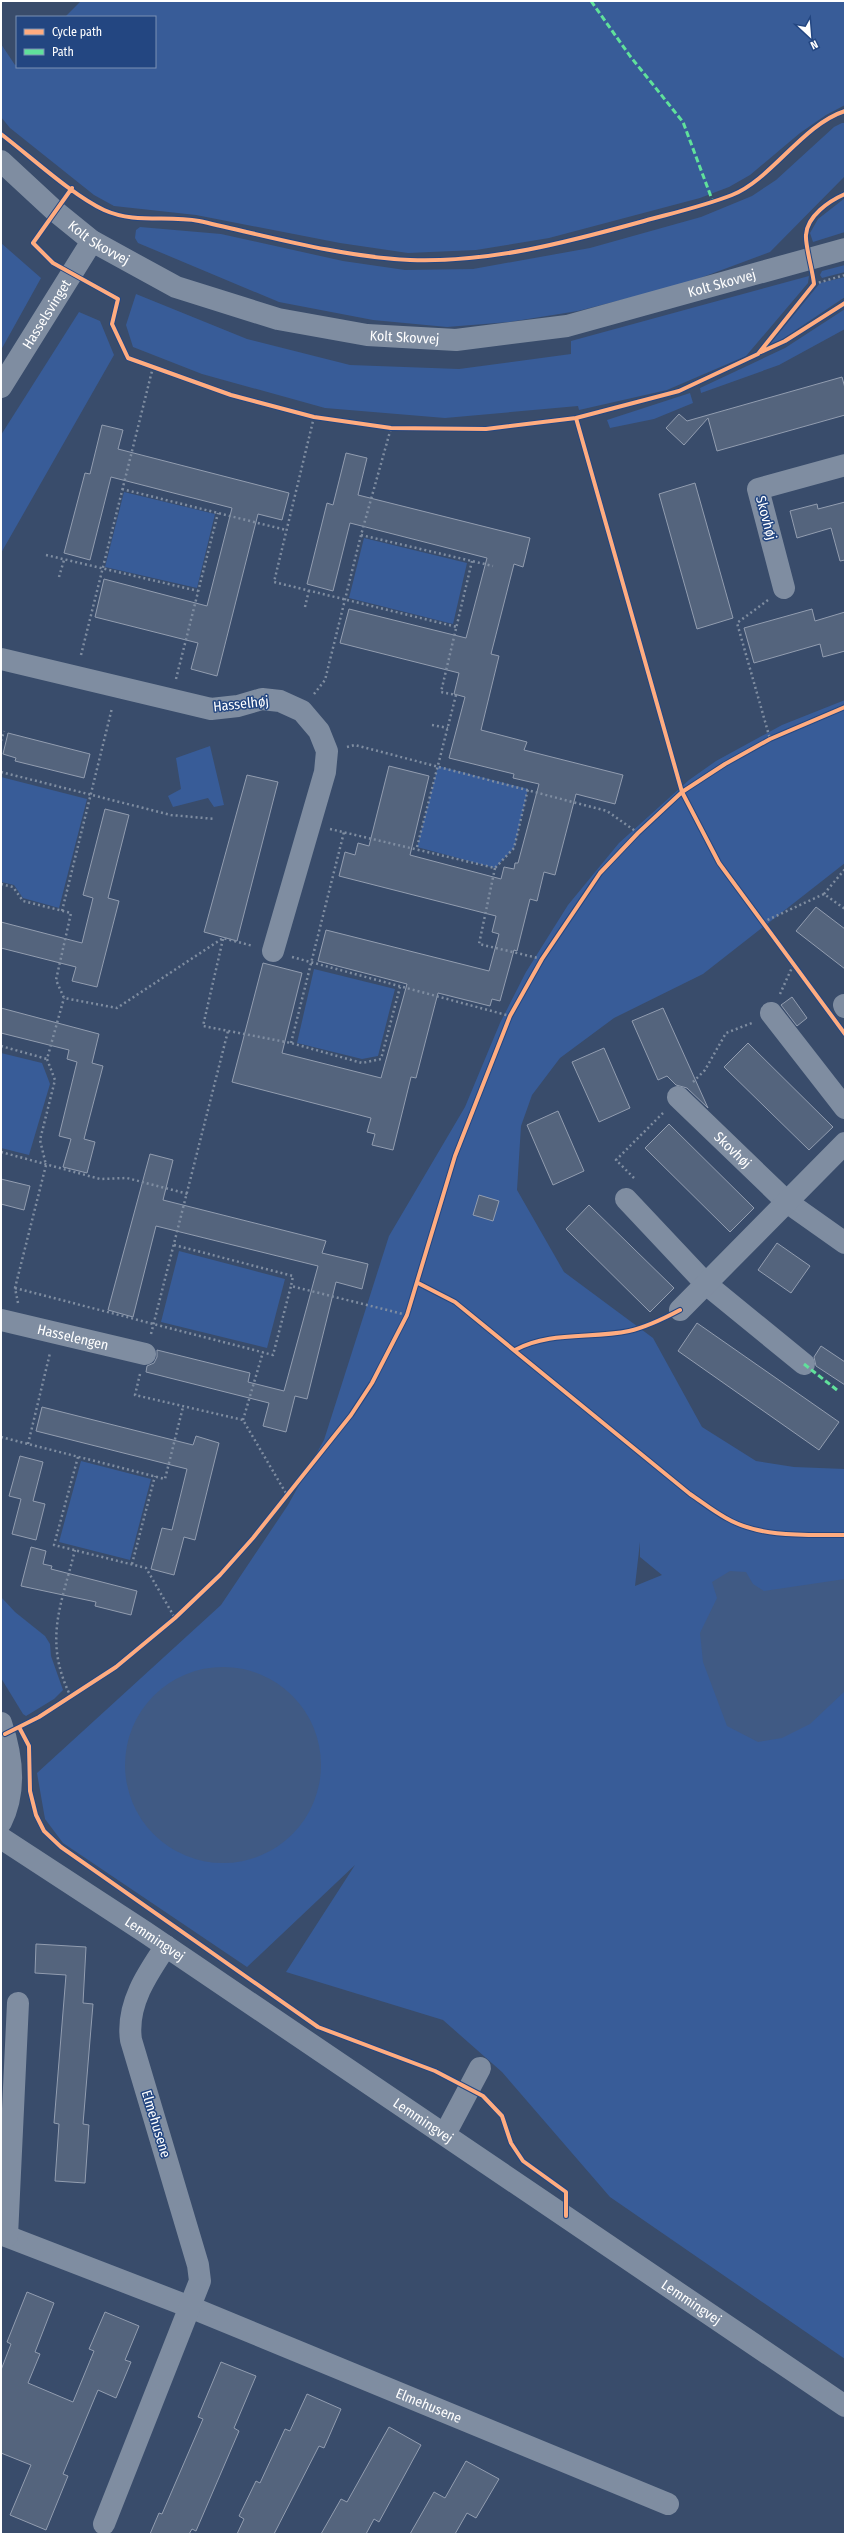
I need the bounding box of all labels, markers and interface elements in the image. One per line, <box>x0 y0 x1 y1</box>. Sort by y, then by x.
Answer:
legend <box>16 16 156 68</box>
north arrow <box>790 16 830 56</box>
text: Cycle path <box>52 25 102 39</box>
text: N <box>808 37 820 52</box>
text: Path <box>52 45 74 59</box>
street label: Kolt Skovvej <box>65 217 133 268</box>
street label: Kolt Skovvej <box>686 266 758 301</box>
street label: Hasselsvinget <box>19 276 75 352</box>
street label: Kolt Skovvej <box>369 327 440 348</box>
street label: Skovhøj <box>752 494 780 542</box>
street label: Hasselhøj <box>212 693 270 715</box>
street label: Skovhøj <box>711 1128 755 1172</box>
street label: Hasselengen <box>36 1320 110 1354</box>
street label: Lemmingvej <box>122 1913 188 1965</box>
street label: Elmehusene <box>138 2088 174 2160</box>
street label: Lemmingvej <box>390 2094 456 2147</box>
street label: Lemmingvej <box>658 2276 725 2328</box>
street label: Elmehusene <box>393 2384 464 2427</box>

